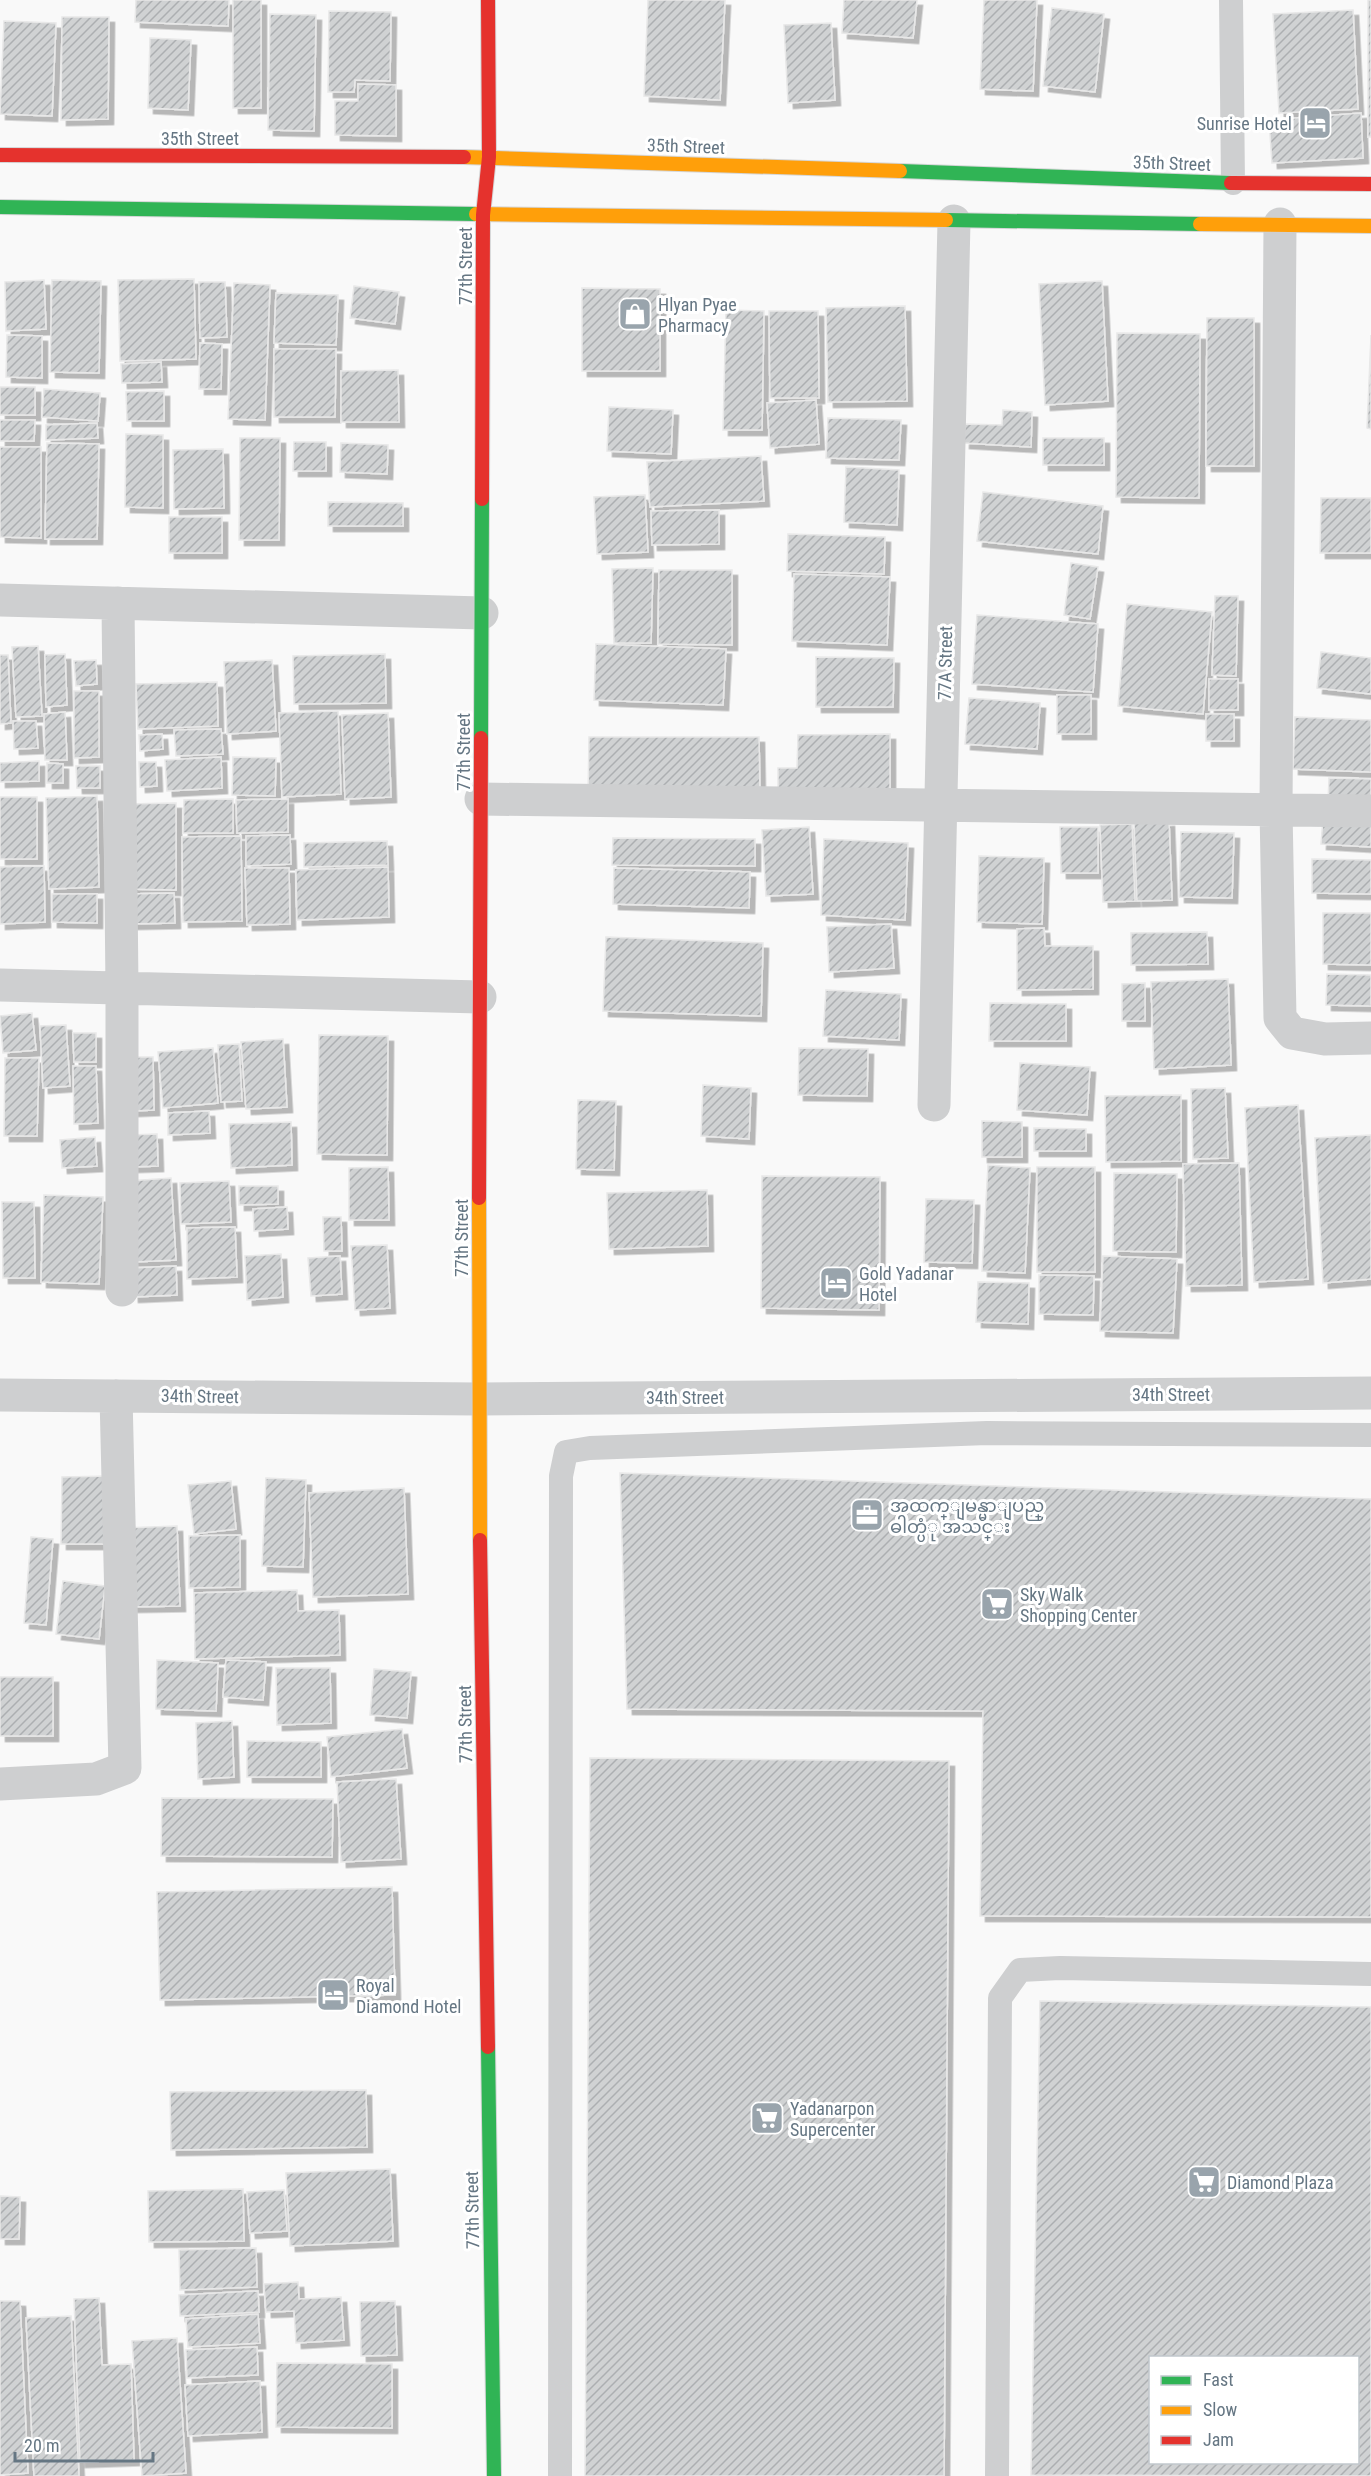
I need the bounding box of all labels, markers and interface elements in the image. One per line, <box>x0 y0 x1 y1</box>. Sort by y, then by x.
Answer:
hotel icon: Sunrise Hotel <box>1297 105 1333 141</box>
place label: Sunrise Hotel <box>1197 113 1292 134</box>
street label: 35th Street <box>161 128 239 149</box>
street label: 35th Street <box>647 134 725 158</box>
street label: 35th Street <box>1133 151 1211 175</box>
street label: 77th Street <box>455 227 476 305</box>
place label: Hlyan Pyae Pharmacy <box>658 294 737 336</box>
shop icon: Hlyan Pyae Pharmacy <box>617 296 653 332</box>
street label: 77A Street <box>934 626 956 700</box>
street label: 77th Street <box>453 713 474 791</box>
street label: 77th Street <box>451 1199 472 1277</box>
place label: Gold Yadanar Hotel <box>859 1263 954 1305</box>
hotel icon: Gold Yadanar Hotel <box>818 1265 854 1301</box>
street label: 34th Street <box>1132 1384 1210 1405</box>
street label: 34th Street <box>161 1385 239 1407</box>
street label: 34th Street <box>646 1387 724 1408</box>
place label: အထက္ျမန္မာျပည္ ဓါတ္ပံု အသင္း <box>890 1495 1044 1542</box>
office icon: အထက္ျမန္မာျပည္ ဓါတ္ပံု အသင္း <box>849 1497 885 1533</box>
place label: Sky Walk Shopping Center <box>1020 1584 1138 1626</box>
supermarket icon: Sky Walk Shopping Center <box>979 1586 1015 1622</box>
street label: 77th Street <box>454 1685 476 1763</box>
place label: Royal Diamond Hotel <box>356 1975 462 2017</box>
hotel icon: Royal Diamond Hotel <box>315 1977 351 2013</box>
place label: Yadanarpon Supercenter <box>790 2098 876 2140</box>
supermarket icon: Yadanarpon Supercenter <box>749 2100 785 2136</box>
supermarket icon: Diamond Plaza <box>1186 2164 1222 2200</box>
street label: 77th Street <box>461 2171 483 2249</box>
place label: Diamond Plaza <box>1227 2172 1334 2193</box>
legend <box>1149 2356 1359 2464</box>
text: Fast <box>1203 2369 1234 2390</box>
text: Slow <box>1203 2399 1238 2420</box>
scale bar <box>15 2425 153 2463</box>
text: Jam <box>1203 2429 1234 2450</box>
text: 20 m <box>24 2435 59 2456</box>

